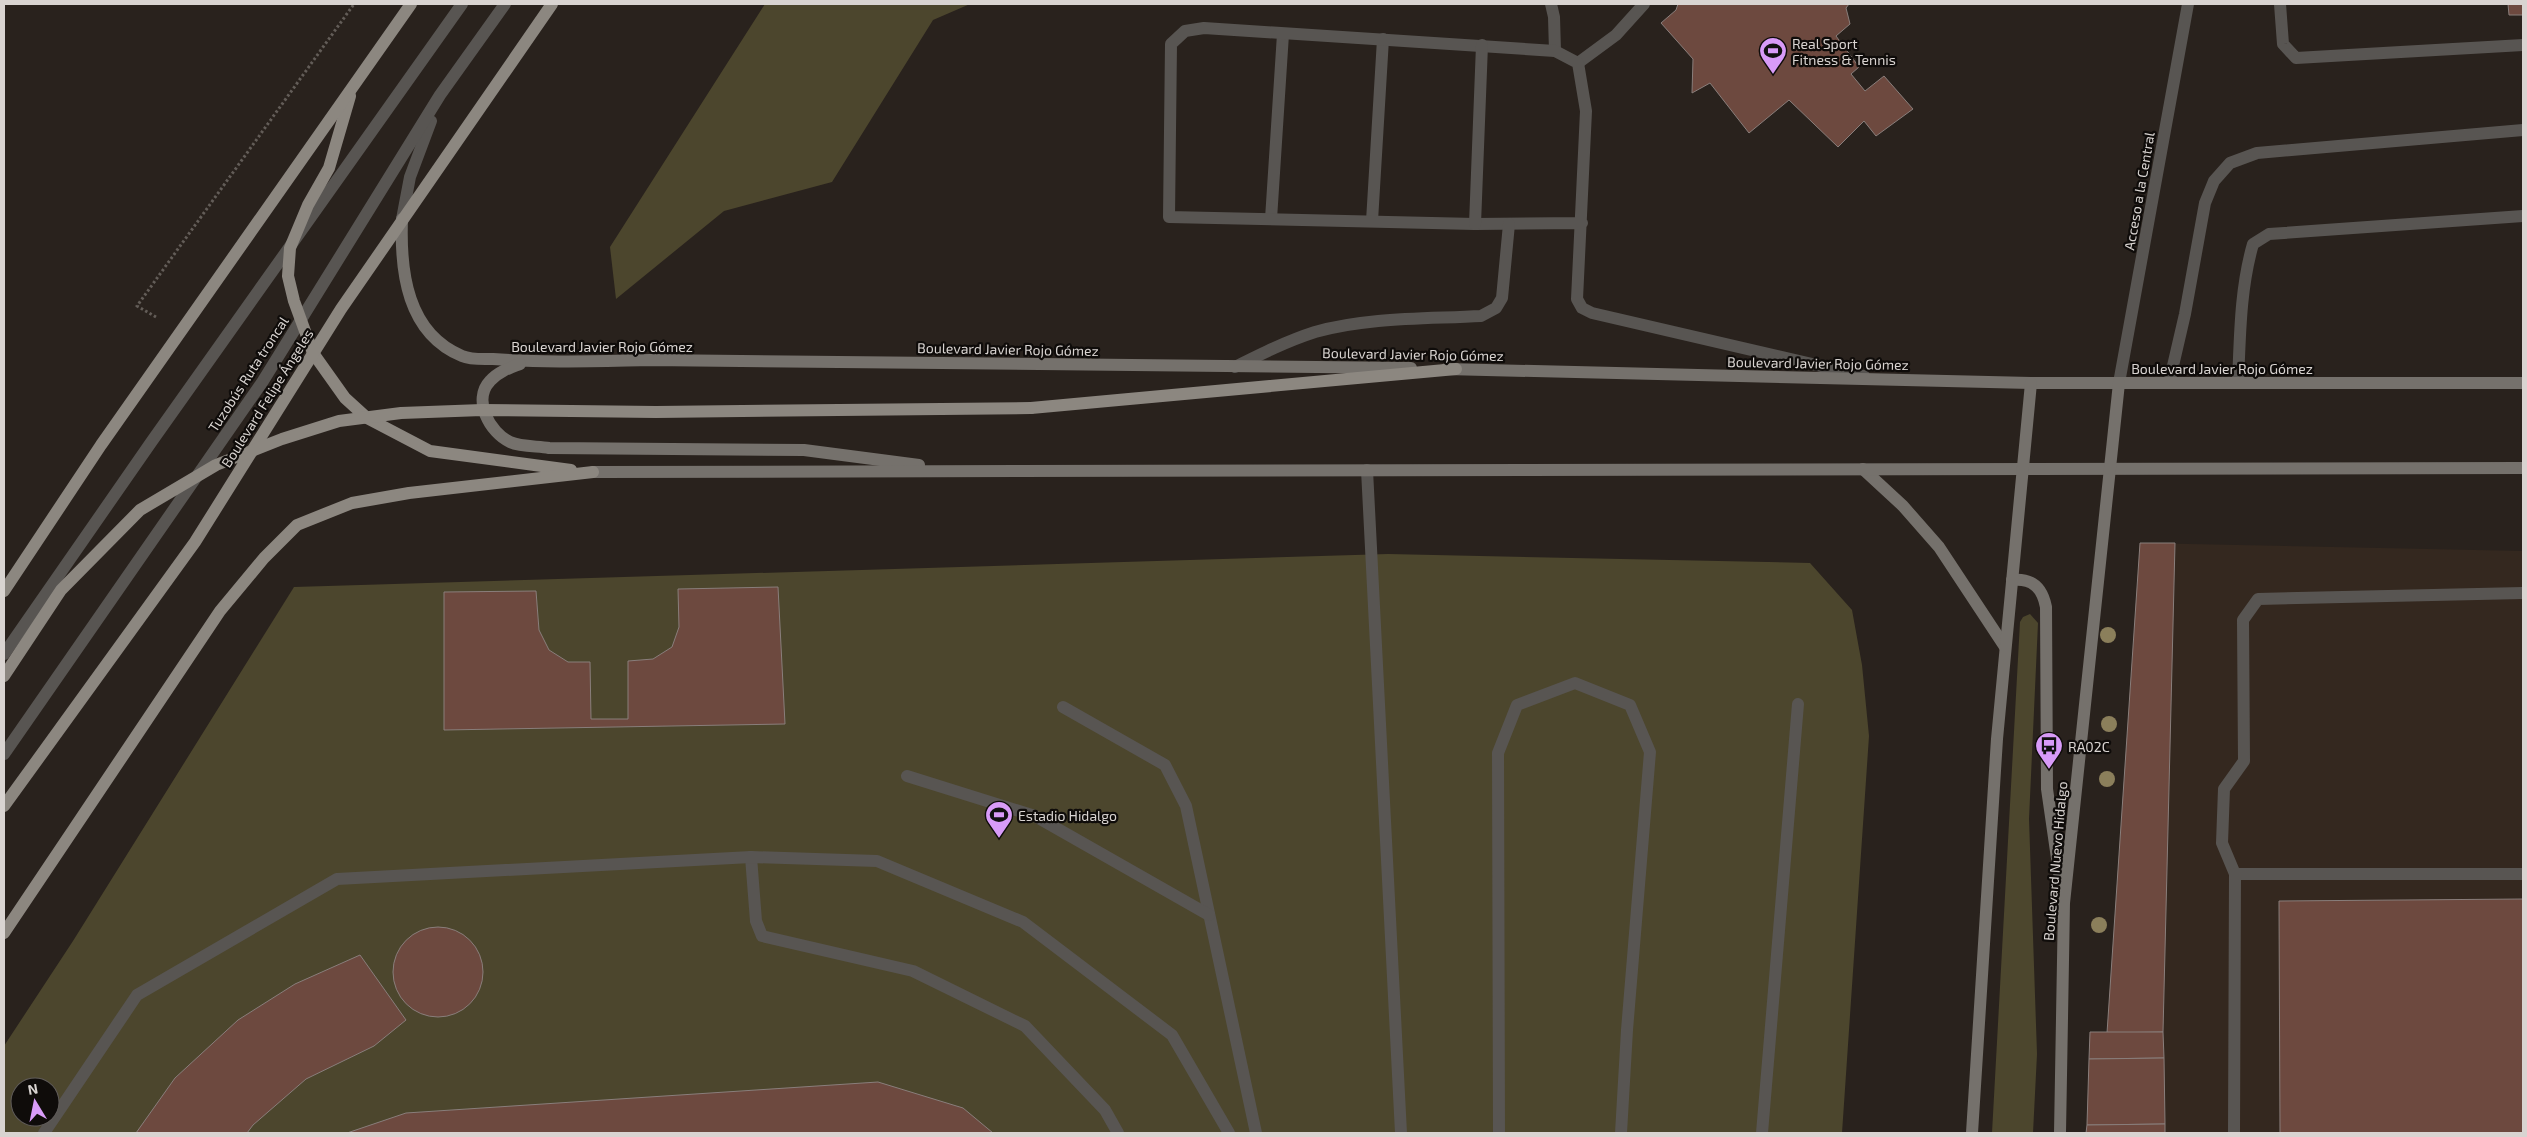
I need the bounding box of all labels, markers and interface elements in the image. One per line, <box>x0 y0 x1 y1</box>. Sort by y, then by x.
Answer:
place label: Real Sport Fitness & Tennis <box>1792 35 1896 68</box>
sports icon: Real Sport Fitness & Tennis <box>1758 36 1788 75</box>
street label: Acceso a la Central <box>2120 130 2158 252</box>
street label: Tuzobús Ruta troncal <box>204 312 292 435</box>
street label: Boulevard Felipe Ángeles <box>217 326 317 470</box>
street label: Boulevard Javier Rojo Gómez <box>511 338 693 355</box>
street label: Boulevard Javier Rojo Gómez <box>917 339 1099 359</box>
street label: Boulevard Javier Rojo Gómez <box>1322 344 1504 364</box>
street label: Boulevard Javier Rojo Gómez <box>1727 353 1909 373</box>
street label: Boulevard Javier Rojo Gómez <box>2131 360 2313 377</box>
bus stop icon: RA02C <box>2034 731 2064 770</box>
place label: RA02C <box>2068 738 2110 755</box>
street label: Boulevard Nuevo Hidalgo <box>2040 781 2070 941</box>
sports icon: Estadio Hidalgo <box>984 800 1014 839</box>
place label: Estadio Hidalgo <box>1018 807 1117 824</box>
north arrow <box>10 1077 60 1127</box>
text: N <box>26 1079 39 1098</box>

